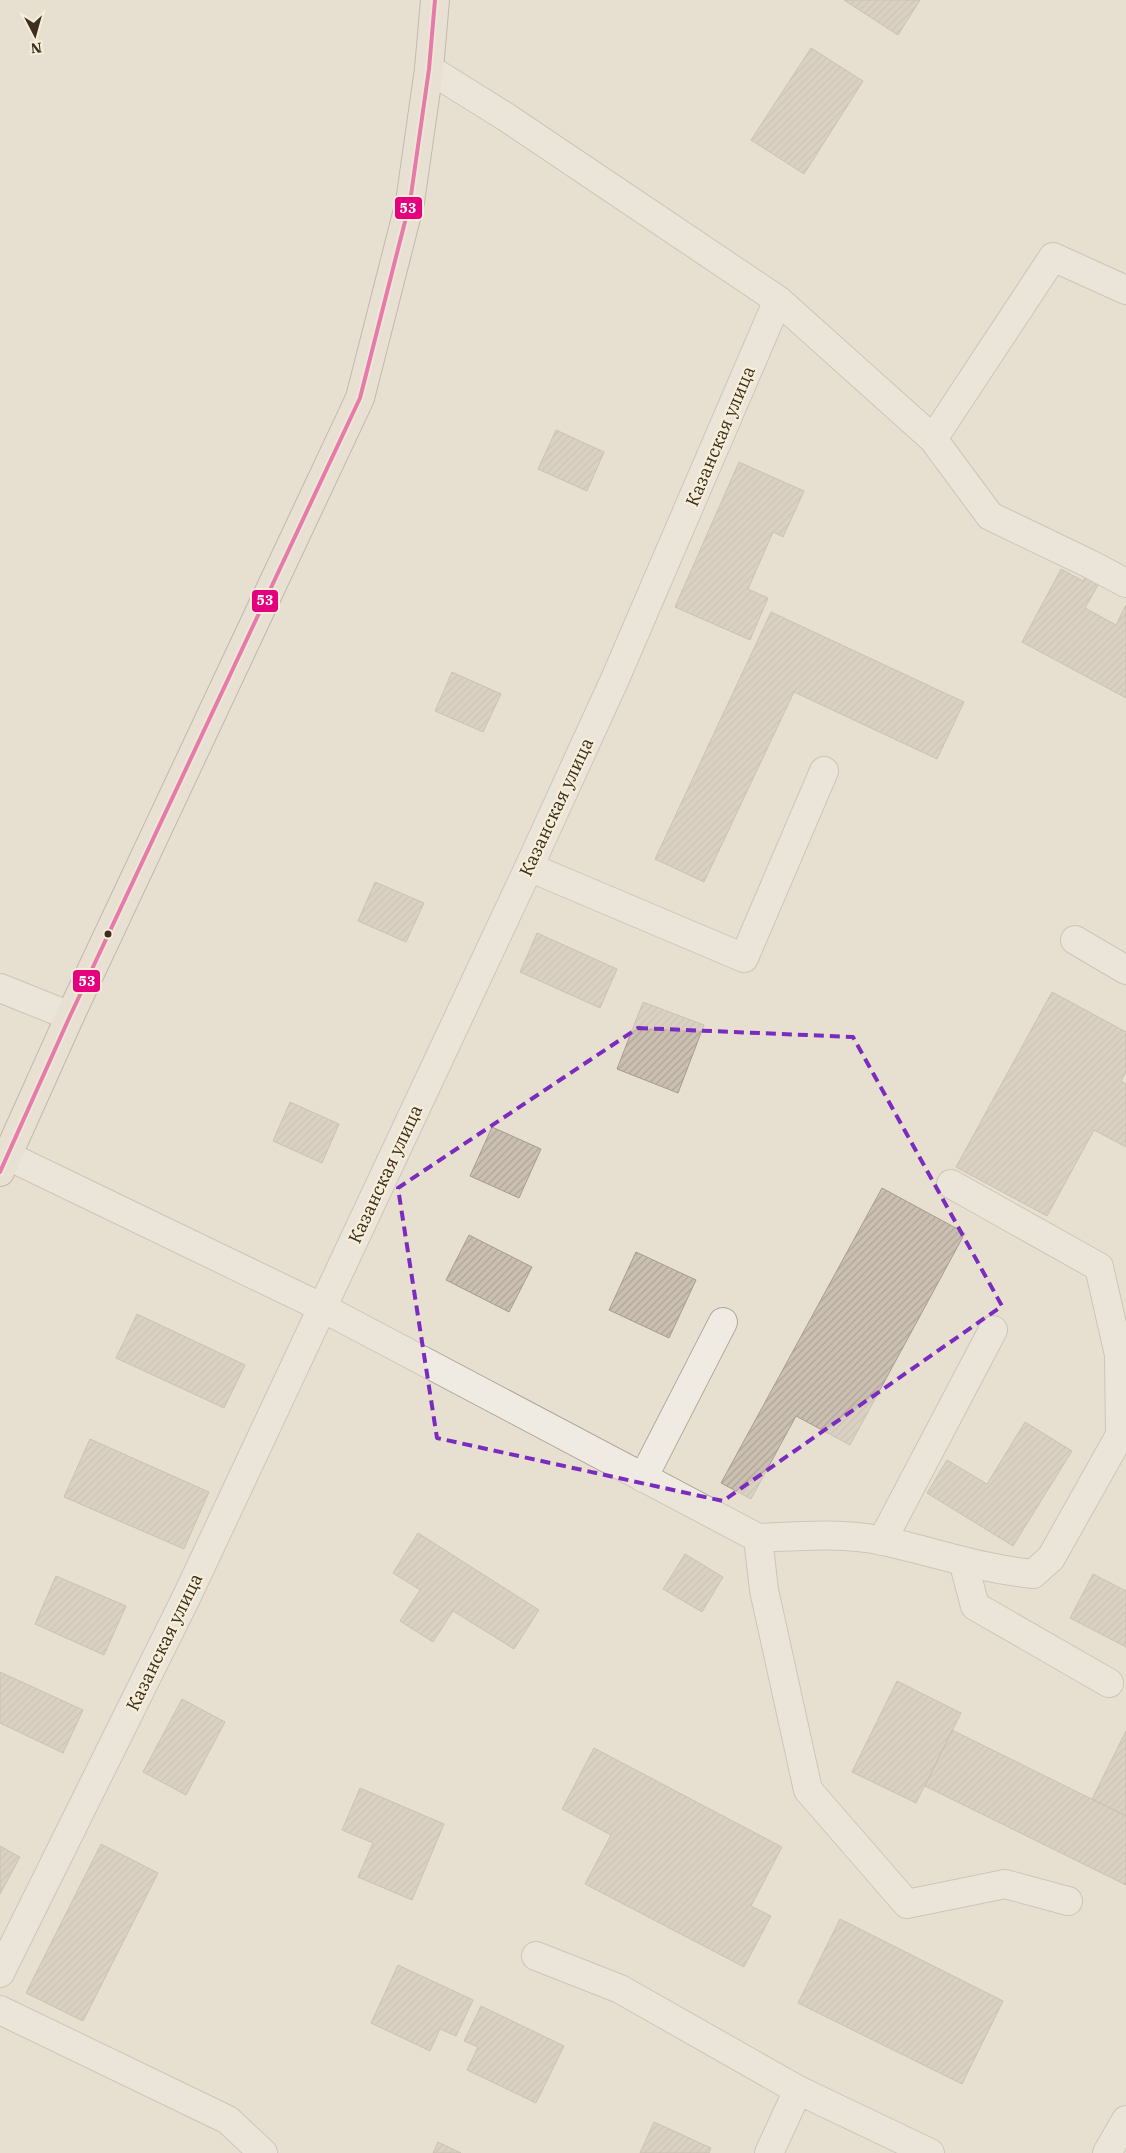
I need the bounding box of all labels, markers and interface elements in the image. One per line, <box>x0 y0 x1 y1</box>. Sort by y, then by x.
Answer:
north arrow <box>10 10 60 60</box>
text: N <box>30 38 43 57</box>
line badge: 53 <box>394 196 423 220</box>
text: 53 <box>400 199 416 217</box>
street label: Казанская улица <box>680 362 760 510</box>
line badge: 53 <box>251 589 279 613</box>
text: 53 <box>257 591 273 609</box>
street label: Казанская улица <box>514 734 598 880</box>
unlabelled marker <box>103 929 113 939</box>
line badge: 53 <box>72 969 101 993</box>
text: 53 <box>79 972 95 990</box>
street label: Казанская улица <box>343 1101 427 1247</box>
street label: Казанская улица <box>121 1569 207 1715</box>

